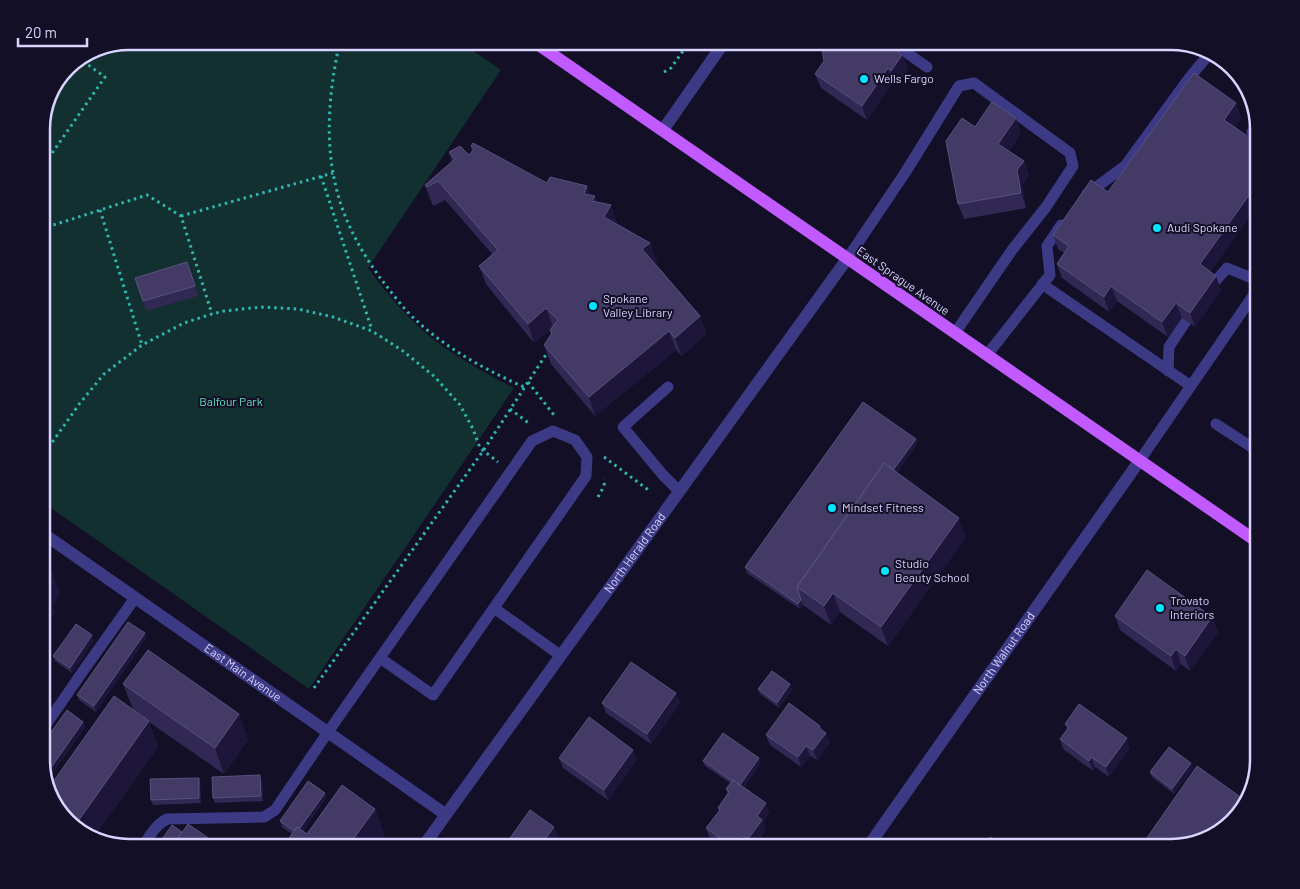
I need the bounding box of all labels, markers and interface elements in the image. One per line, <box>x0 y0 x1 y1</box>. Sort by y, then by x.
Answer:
scale bar <box>18 15 86 47</box>
text: 20 m <box>25 23 57 41</box>
place label: Wells Fargo <box>874 71 934 85</box>
marker: Wells Fargo <box>858 73 870 85</box>
place label: Audi Spokane <box>1167 220 1238 234</box>
marker: Audi Spokane <box>1151 222 1163 234</box>
street label: East Sprague Avenue <box>855 243 953 317</box>
place label: Spokane Valley Library <box>603 291 673 319</box>
marker: Spokane Valley Library <box>587 300 599 312</box>
park label: Balfour Park <box>199 394 263 408</box>
place label: Mindset Fitness <box>842 500 924 514</box>
marker: Mindset Fitness <box>826 502 838 514</box>
street label: North Herald Road <box>601 509 668 595</box>
place label: Studio Beauty School <box>895 556 969 584</box>
marker: Studio Beauty School <box>879 565 891 577</box>
place label: Trovato Interiors <box>1170 593 1214 621</box>
marker: Trovato Interiors <box>1154 602 1166 614</box>
street label: North Walnut Road <box>969 609 1037 697</box>
street label: East Main Avenue <box>202 640 285 704</box>

